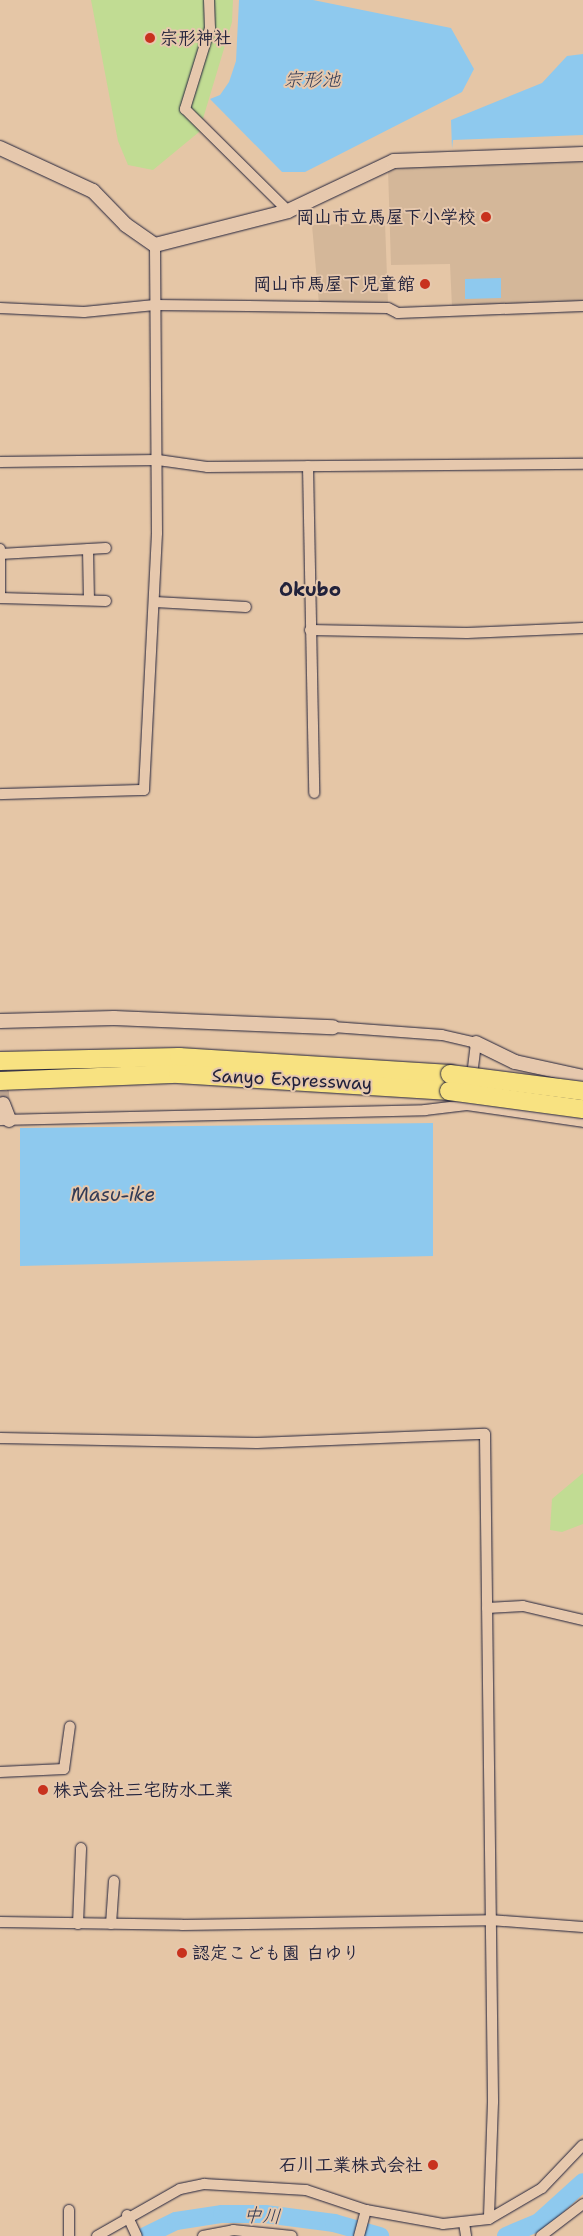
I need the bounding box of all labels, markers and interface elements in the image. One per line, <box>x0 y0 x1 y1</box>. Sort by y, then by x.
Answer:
place label: 宗形神社 <box>160 27 232 49</box>
marker: 宗形神社 <box>144 32 156 44</box>
water label: 宗形池 <box>284 69 340 91</box>
place label: 岡山市立馬屋下小学校 <box>296 206 476 228</box>
marker: 岡山市立馬屋下小学校 <box>480 211 492 223</box>
place label: 岡山市馬屋下児童館 <box>253 273 415 295</box>
marker: 岡山市馬屋下児童館 <box>419 278 431 290</box>
district label: Okubo <box>279 579 341 601</box>
street label: Sanyo Expressway <box>211 1065 373 1095</box>
water label: Masu-ike <box>71 1184 155 1206</box>
place label: 株式会社三宅防水工業 <box>53 1779 233 1801</box>
marker: 株式会社三宅防水工業 <box>37 1784 49 1796</box>
place label: 認定こども園 白ゆり <box>192 1942 360 1964</box>
marker: 認定こども園 白ゆり <box>176 1947 188 1959</box>
place label: 石川工業株式会社 <box>279 2154 423 2176</box>
marker: 石川工業株式会社 <box>427 2159 439 2171</box>
water label: 中川 <box>242 2204 282 2228</box>

